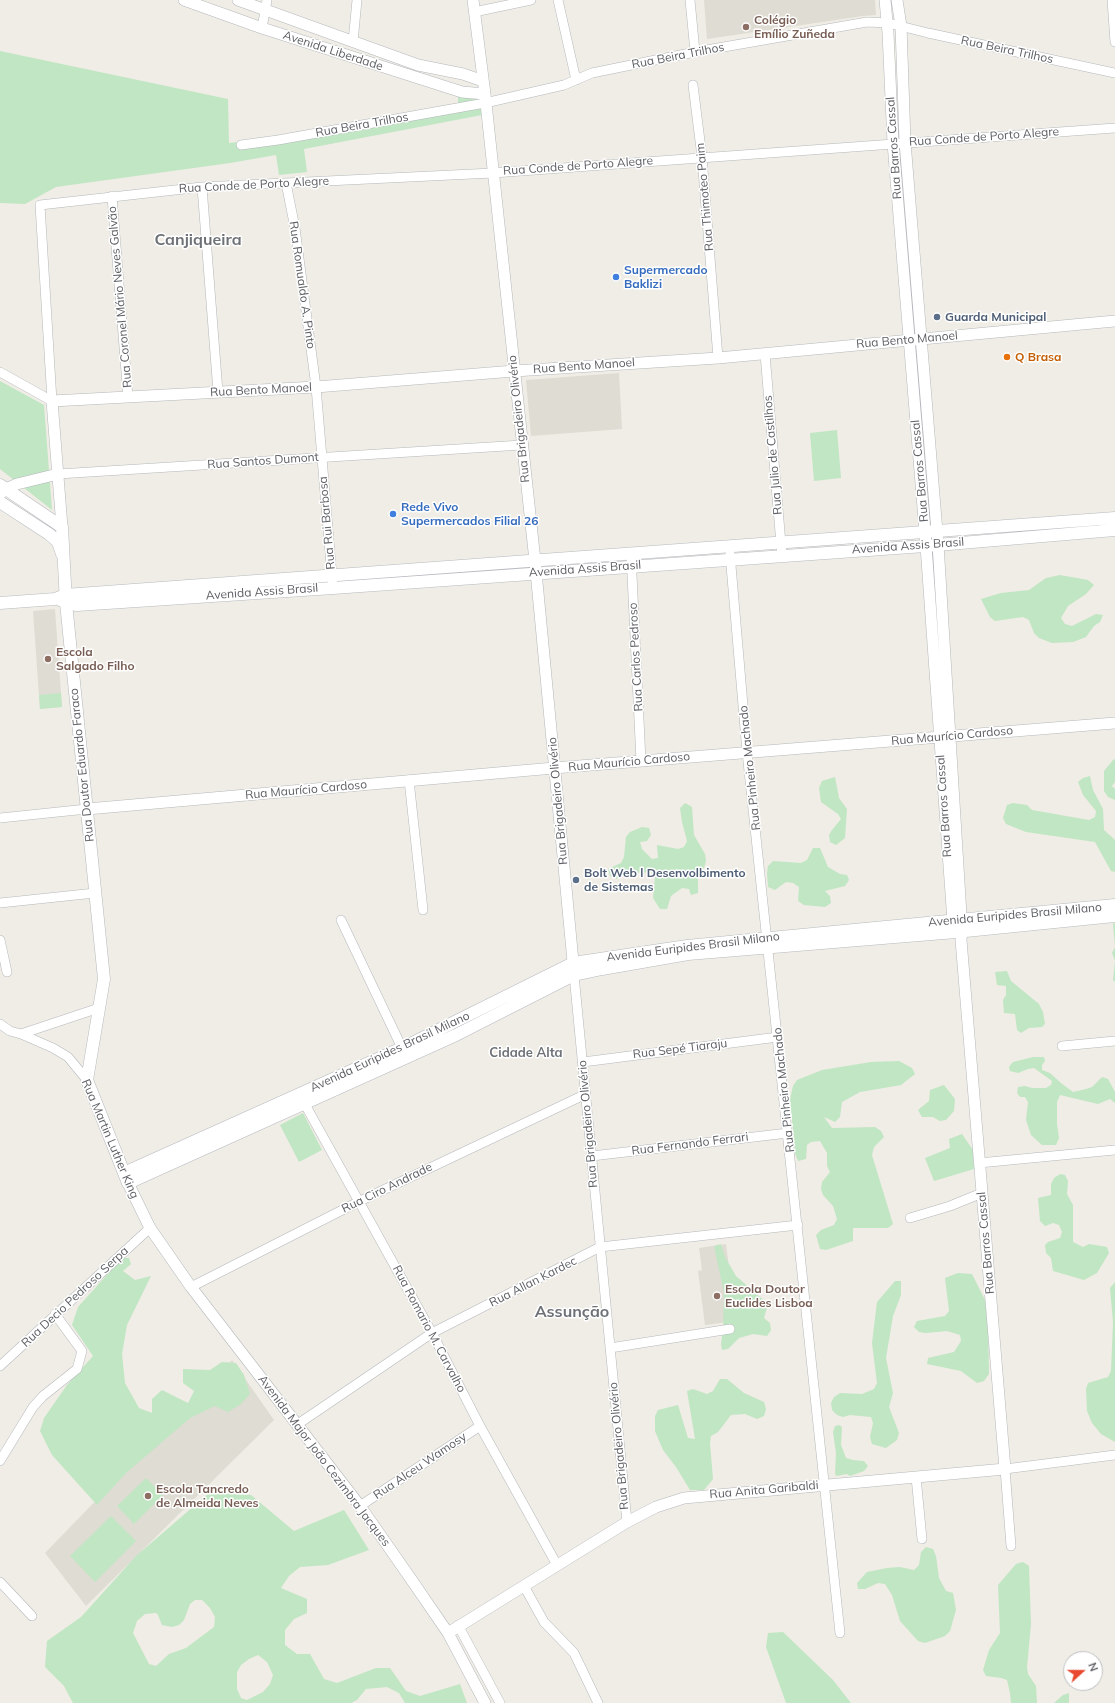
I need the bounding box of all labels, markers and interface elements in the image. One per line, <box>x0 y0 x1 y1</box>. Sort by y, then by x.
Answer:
place label: Colégio Emílio Zuñeda <box>754 13 835 41</box>
marker: Colégio Emílio Zuñeda <box>741 22 751 32</box>
street label: Avenida Liberdade <box>281 28 385 74</box>
street label: Rua Beira Trilhos <box>960 33 1054 67</box>
street label: Rua Beira Trilhos <box>631 40 725 72</box>
street label: Rua Barros Cassal <box>883 96 905 200</box>
street label: Rua Beira Trilhos <box>314 110 410 140</box>
street label: Rua Conde de Porto Alegre <box>908 125 1060 149</box>
street label: Rua Thimoteo Paim <box>693 142 717 252</box>
street label: Rua Conde de Porto Alegre <box>502 154 654 178</box>
street label: Rua Conde de Porto Alegre <box>179 174 329 196</box>
street label: Rua Coronel Mário Neves Galvão <box>105 206 135 388</box>
street label: Rua Romualdo A. Pinto <box>286 220 318 350</box>
district label: Canjiqueira <box>154 230 242 250</box>
place label: Supermercado Baklizi <box>624 263 708 291</box>
marker: Supermercado Baklizi <box>611 272 621 282</box>
place label: Guarda Municipal <box>945 310 1046 324</box>
marker: Guarda Municipal <box>932 312 942 322</box>
street label: Rua Bento Manoel <box>855 328 959 352</box>
place label: Q Brasa <box>1015 350 1062 364</box>
marker: Q Brasa <box>1002 352 1012 362</box>
street label: Rua Brigadeiro Olivério <box>505 355 533 483</box>
street label: Rua Bento Manoel <box>533 355 635 377</box>
street label: Rua Bento Manoel <box>210 380 312 400</box>
street label: Rua Julio de Castilhos <box>761 395 785 515</box>
street label: Rua Barros Cassal <box>908 419 932 523</box>
street label: Rua Santos Dumont <box>207 450 319 472</box>
street label: Rua Rui Barbosa <box>316 476 338 570</box>
place label: Rede Vivo Supermercados Filial 26 <box>401 500 538 528</box>
marker: Rede Vivo Supermercados Filial 26 <box>388 509 398 519</box>
street label: Avenida Assis Brasil <box>851 535 965 557</box>
street label: Avenida Assis Brasil <box>528 558 642 580</box>
street label: Avenida Assis Brasil <box>205 581 319 603</box>
street label: Rua Carlos Pedroso <box>626 602 646 712</box>
place label: Escola Salgado Filho <box>56 645 135 673</box>
marker: Escola Salgado Filho <box>43 654 53 664</box>
street label: Rua Doutor Eduardo Faraco <box>67 687 97 843</box>
street label: Rua Pinheiro Machado <box>736 705 764 831</box>
street label: Rua Maurício Cardoso <box>890 723 1014 749</box>
street label: Rua Brigadeiro Olivério <box>545 737 571 865</box>
street label: Rua Maurício Cardoso <box>567 749 691 775</box>
street label: Rua Barros Cassal <box>933 754 955 858</box>
street label: Rua Maurício Cardoso <box>244 777 368 803</box>
place label: Bolt Web l Desenvolbimento de Sistemas <box>584 866 746 894</box>
marker: Bolt Web l Desenvolbimento de Sistemas <box>571 875 581 885</box>
street label: Avenida Euripides Brasil Milano <box>928 900 1102 930</box>
street label: Avenida Euripides Brasil Milano <box>606 929 780 965</box>
street label: Avenida Euripides Brasil Milano <box>308 1009 472 1095</box>
street label: Rua Pinheiro Machado <box>770 1027 798 1153</box>
street label: Rua Sepé Tiaraju <box>632 1036 728 1062</box>
district label: Cidade Alta <box>489 1045 563 1061</box>
street label: Rua Brigadeiro Olivério <box>575 1060 601 1188</box>
street label: Rua Martin Luther King <box>78 1077 142 1201</box>
street label: Rua Fernando Ferrari <box>631 1130 749 1158</box>
street label: Rua Ciro Andrade <box>339 1160 435 1216</box>
street label: Rua Barros Cassal <box>974 1191 998 1295</box>
street label: Rua Decio Pedroso Serpa <box>19 1244 131 1350</box>
street label: Rua Allan Kardec <box>487 1254 579 1310</box>
street label: Rua Romario M. Carvalho <box>389 1263 469 1395</box>
place label: Escola Doutor Euclides Lisboa <box>725 1282 813 1310</box>
marker: Escola Doutor Euclides Lisboa <box>712 1291 722 1301</box>
district label: Assunção <box>535 1302 609 1322</box>
street label: Avenida Major João Cezimbra Jacques <box>255 1373 393 1549</box>
street label: Rua Brigadeiro Olivério <box>606 1382 632 1510</box>
street label: Rua Alceu Wamosy <box>371 1430 469 1502</box>
street label: Rua Anita Garibaldi <box>709 1478 819 1502</box>
place label: Escola Tancredo de Almeida Neves <box>156 1482 259 1510</box>
marker: Escola Tancredo de Almeida Neves <box>143 1491 153 1501</box>
north arrow <box>1063 1651 1103 1691</box>
text: N <box>1085 1661 1101 1673</box>

